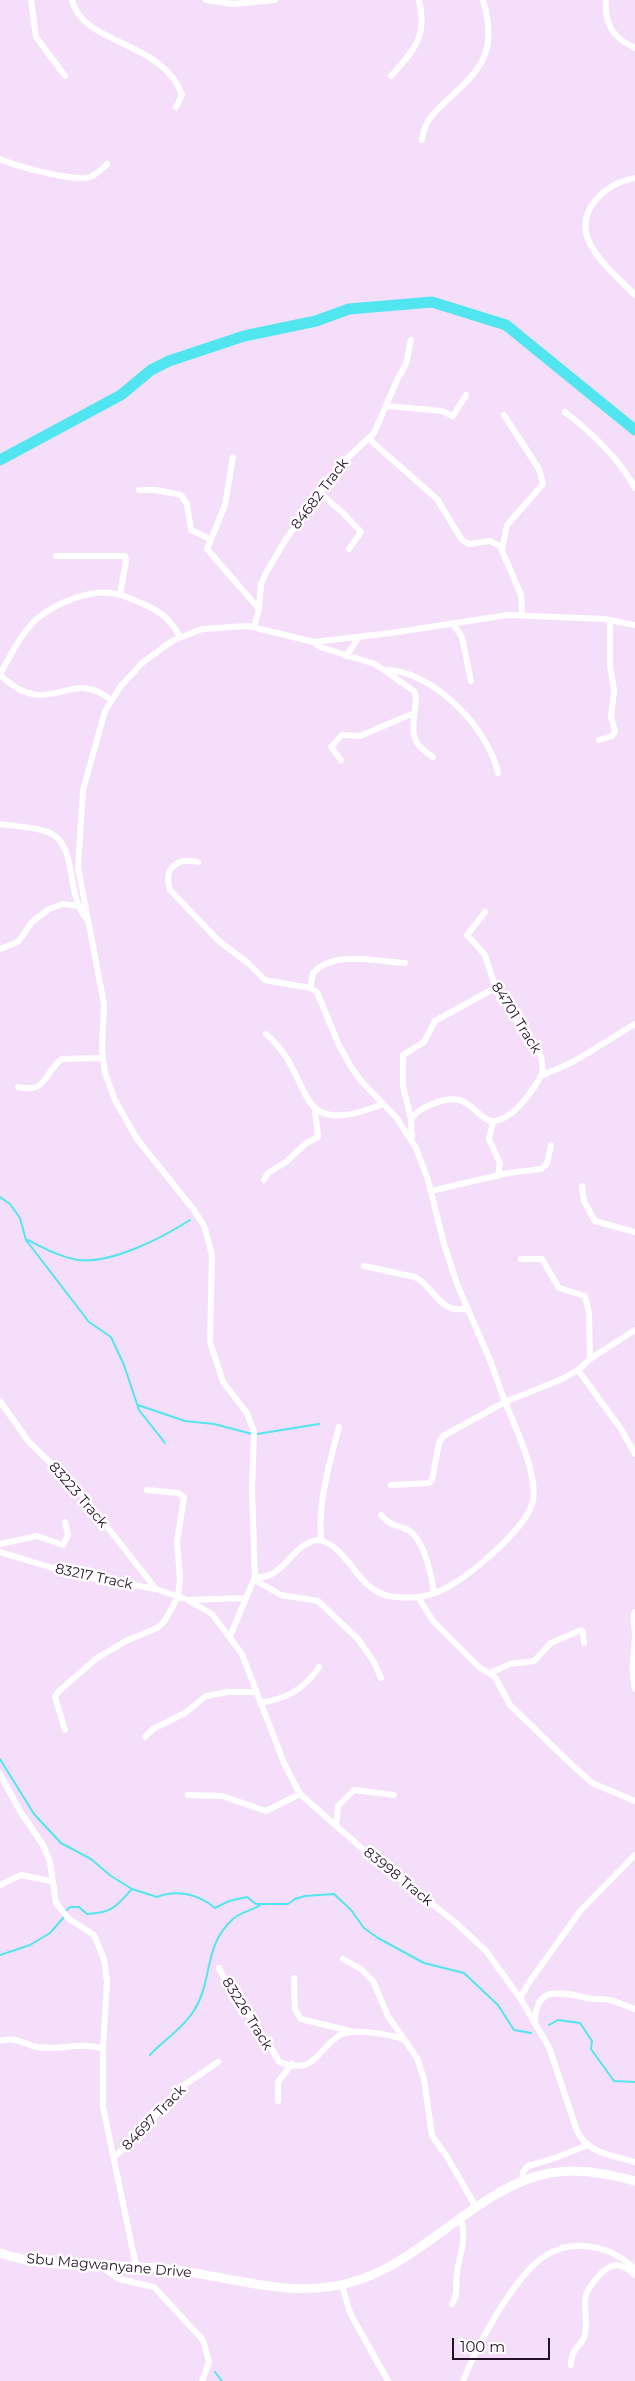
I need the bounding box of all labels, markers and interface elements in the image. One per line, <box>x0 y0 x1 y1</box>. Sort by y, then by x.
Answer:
street label: 84682 Track <box>288 455 352 533</box>
street label: 84701 Track <box>487 979 545 1057</box>
street label: 83223 Track <box>45 1459 111 1531</box>
street label: 83217 Track <box>54 1561 134 1593</box>
street label: 83998 Track <box>360 1844 436 1910</box>
street label: 83226 Track <box>218 1975 276 2053</box>
street label: 84697 Track <box>119 2082 189 2154</box>
street label: Sbu Magwanyane Drive <box>26 2250 192 2282</box>
scale bar <box>455 2328 552 2360</box>
text: 100 m <box>460 2337 505 2356</box>

